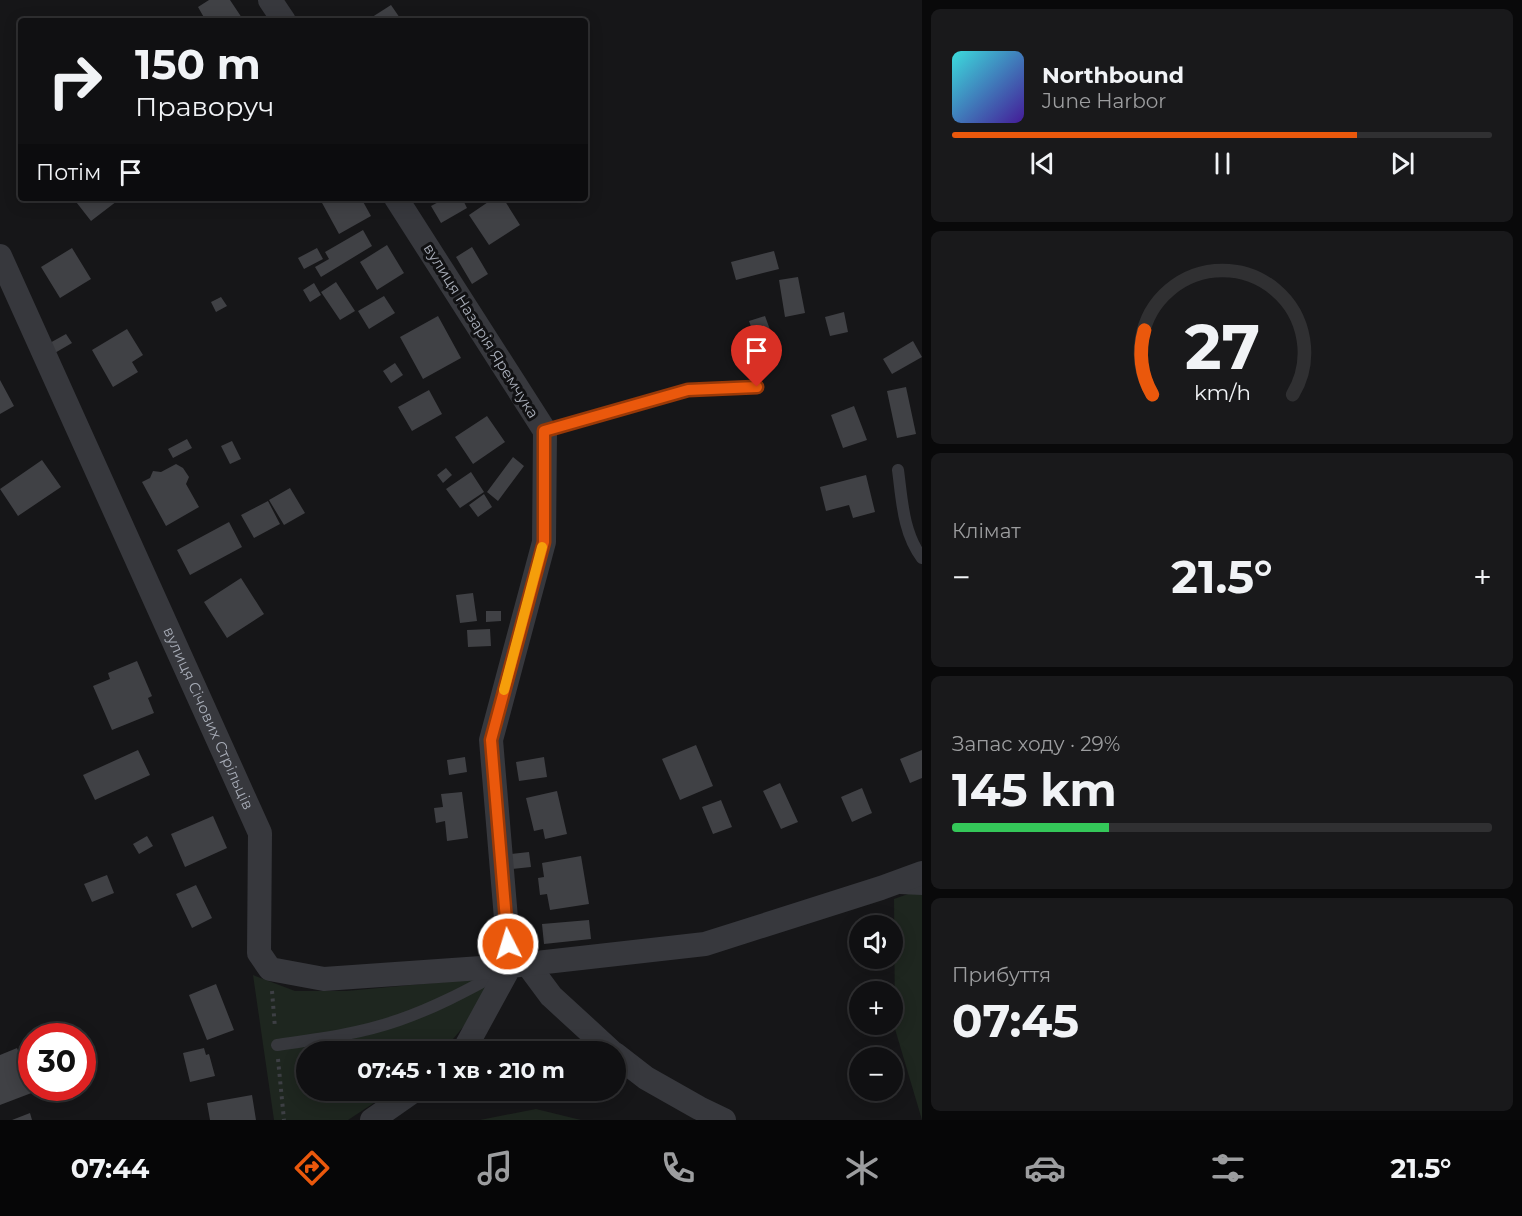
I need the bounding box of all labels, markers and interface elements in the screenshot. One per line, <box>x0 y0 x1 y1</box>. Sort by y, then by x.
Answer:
text: 150 m <box>135 38 261 90</box>
icon: right <box>36 42 114 120</box>
text: Northbound <box>1042 62 1184 89</box>
text: June Harbor <box>1042 89 1166 113</box>
text: Праворуч <box>135 90 274 123</box>
icon: previous <box>1026 147 1059 180</box>
icon: pause <box>1206 147 1239 180</box>
icon: next <box>1386 147 1419 180</box>
icon: arrive <box>114 156 147 189</box>
text: Потім <box>36 159 102 186</box>
street label: вулиця Назарія Яремчука <box>420 240 543 422</box>
text: 27 <box>1184 309 1260 385</box>
pin <box>731 325 782 387</box>
icon: arrive <box>740 334 773 367</box>
text: km/h <box>1193 379 1251 405</box>
text: Клімат <box>952 519 1021 543</box>
text: 21.5° <box>1171 549 1273 604</box>
text: − <box>952 557 971 597</box>
text: + <box>1473 557 1492 597</box>
street label: вулиця Січових Стрільців <box>159 624 258 812</box>
text: Запас ходу · 29% <box>952 732 1120 756</box>
text: 145 km <box>952 762 1117 817</box>
position arrow <box>476 912 540 976</box>
map controls <box>849 915 903 1101</box>
button: sound <box>849 915 903 969</box>
text: Прибуття <box>952 963 1051 987</box>
button: + <box>849 981 903 1035</box>
text: 07:45 <box>952 993 1079 1048</box>
speed limit sign: 30 <box>18 1023 96 1101</box>
button: − <box>849 1047 903 1101</box>
text: 07:45 · 1 хв · 210 m <box>357 1057 565 1084</box>
icon: directions <box>291 1147 333 1189</box>
icon: music <box>474 1147 516 1189</box>
icon: phone <box>657 1147 699 1189</box>
icon: climate <box>841 1147 883 1189</box>
icon: car <box>1024 1147 1066 1189</box>
icon: filters <box>1207 1147 1249 1189</box>
text: 07:44 <box>71 1152 149 1185</box>
text: 21.5° <box>1391 1152 1451 1185</box>

